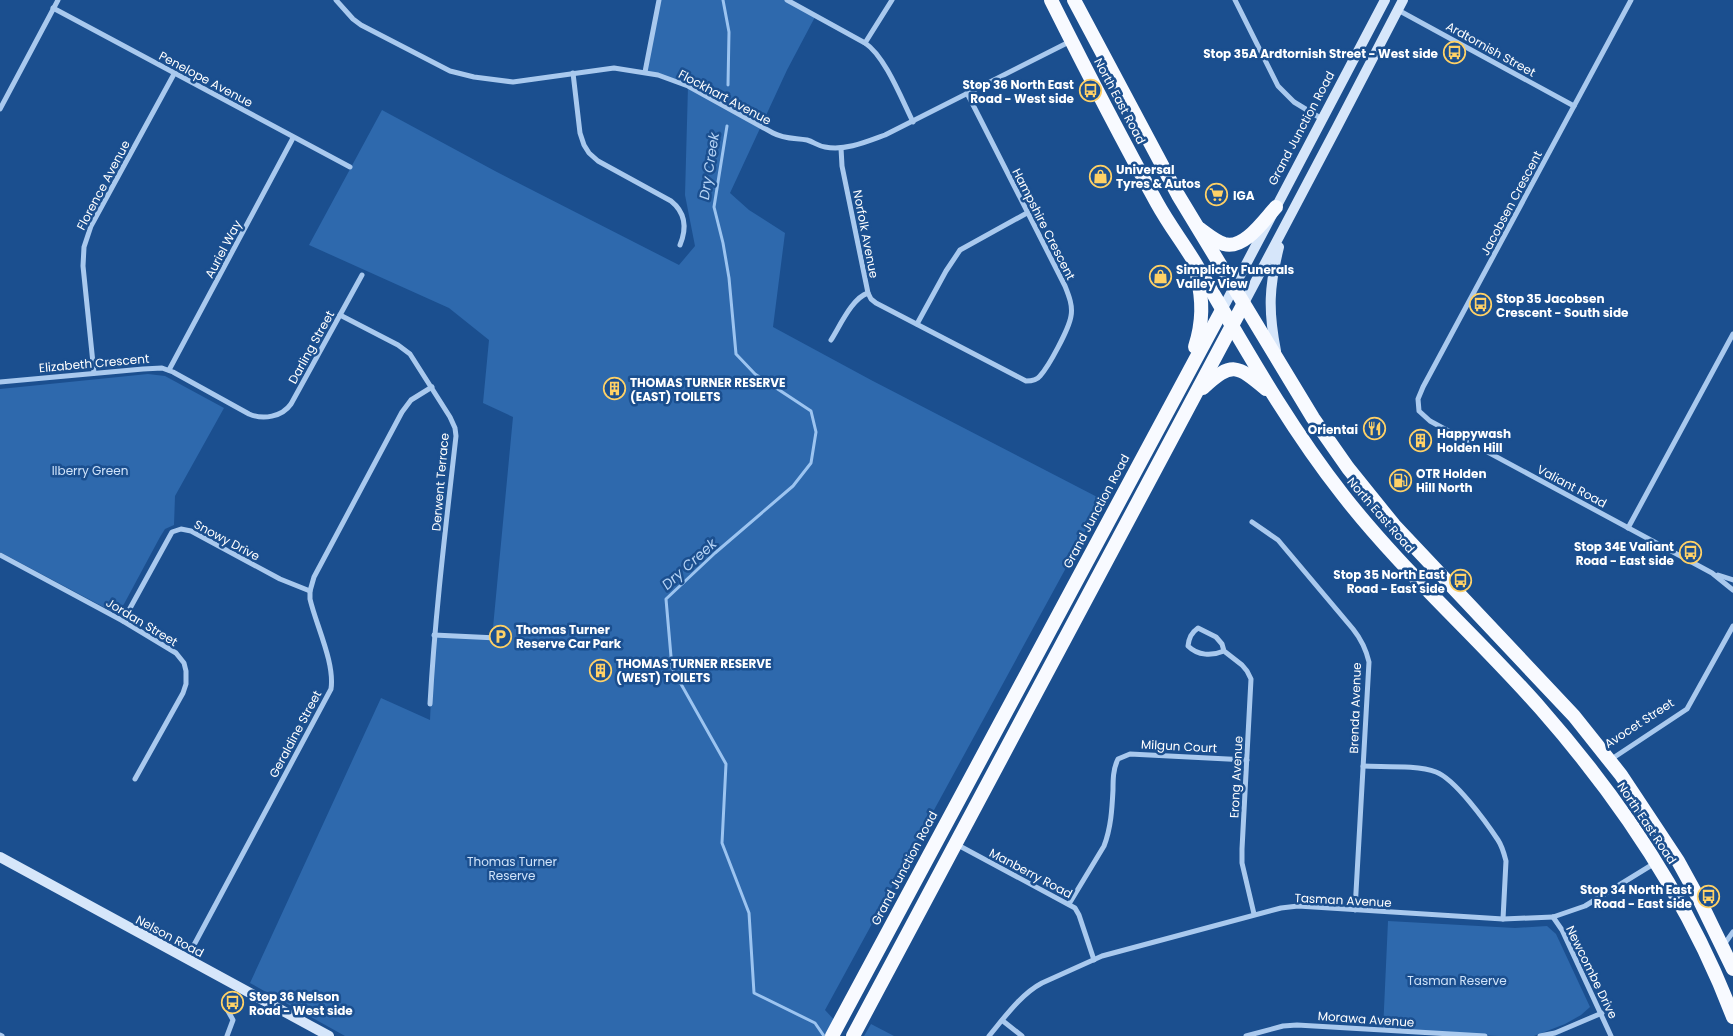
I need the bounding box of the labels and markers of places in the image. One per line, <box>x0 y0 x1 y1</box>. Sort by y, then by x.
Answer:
bus stop icon: Stop 35A Ardtornish Street - West side <box>1442 41 1466 65</box>
place label: Stop 35A Ardtornish Street - West side <box>1203 45 1439 62</box>
place label: Stop 36 North East Road - West side <box>962 76 1075 107</box>
bus stop icon: Stop 36 North East Road - West side <box>1078 79 1102 103</box>
place label: Universal Tyres & Autos <box>1116 161 1201 192</box>
shop icon: Universal Tyres & Autos <box>1088 164 1112 188</box>
supermarket icon: IGA <box>1205 183 1229 207</box>
place label: IGA <box>1233 187 1255 204</box>
place label: Simplicity Funerals Valley View <box>1176 261 1295 292</box>
shop icon: Simplicity Funerals Valley View <box>1148 264 1172 288</box>
place label: Stop 35 Jacobsen Crescent - South side <box>1496 290 1629 321</box>
bus stop icon: Stop 35 Jacobsen Crescent - South side <box>1468 293 1492 317</box>
place label: THOMAS TURNER RESERVE (EAST) TOILETS <box>630 374 786 405</box>
building icon: THOMAS TURNER RESERVE (EAST) TOILETS <box>602 377 626 401</box>
restaurant icon: Orientai <box>1362 417 1386 441</box>
place label: Orientai <box>1308 421 1358 438</box>
place label: Happywash Holden Hill <box>1437 425 1511 456</box>
building icon: Happywash Holden Hill <box>1409 428 1433 452</box>
place label: OTR Holden Hill North <box>1416 465 1486 496</box>
fuel station icon: OTR Holden Hill North <box>1388 468 1412 492</box>
place label: Stop 34E Valiant Road - East side <box>1574 538 1675 569</box>
bus stop icon: Stop 34E Valiant Road - East side <box>1678 541 1702 565</box>
place label: Stop 35 North East Road - East side <box>1333 566 1446 597</box>
bus stop icon: Stop 35 North East Road - East side <box>1449 569 1473 593</box>
place label: Thomas Turner Reserve Car Park <box>516 621 622 652</box>
parking icon: Thomas Turner Reserve Car Park <box>488 624 512 648</box>
place label: THOMAS TURNER RESERVE (WEST) TOILETS <box>616 655 772 686</box>
building icon: THOMAS TURNER RESERVE (WEST) TOILETS <box>588 658 612 682</box>
place label: Stop 34 North East Road - East side <box>1580 881 1693 912</box>
bus stop icon: Stop 34 North East Road - East side <box>1696 884 1720 908</box>
place label: Stop 36 Nelson Road - West side <box>249 988 353 1019</box>
bus stop icon: Stop 36 Nelson Road - West side <box>221 991 245 1015</box>

